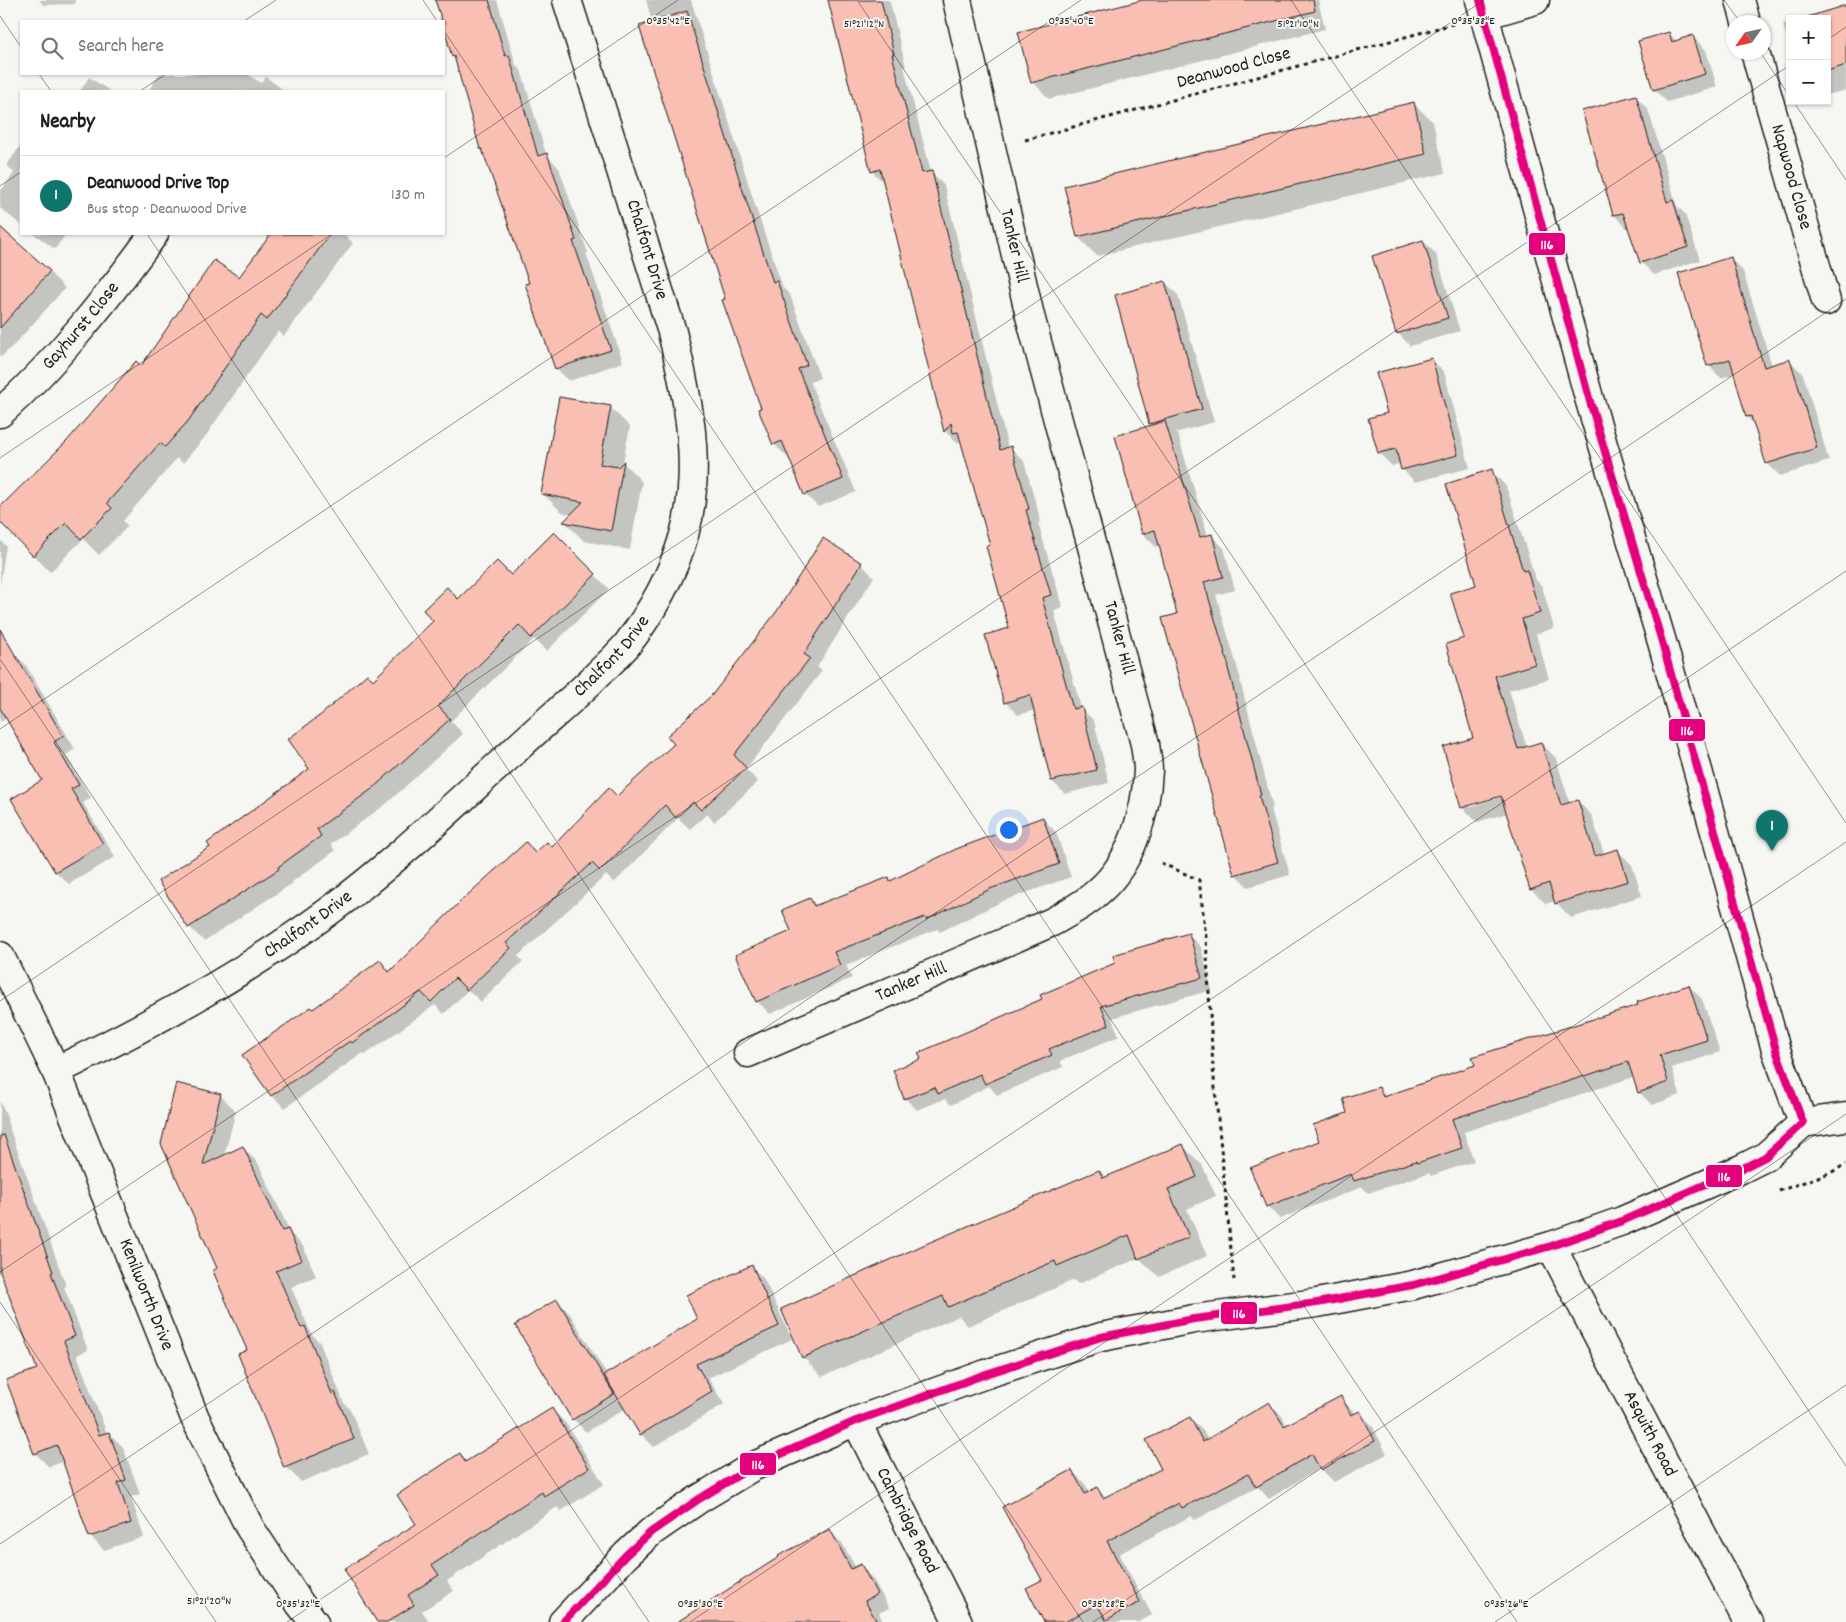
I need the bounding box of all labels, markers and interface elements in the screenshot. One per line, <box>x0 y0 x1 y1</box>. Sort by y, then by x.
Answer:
text: 0°35'42"E <box>646 13 690 30</box>
text: 0°35'40"E <box>1049 13 1094 30</box>
text: 0°35'38"E <box>1451 13 1495 30</box>
north arrow <box>1726 15 1771 60</box>
map controls <box>1786 15 1831 105</box>
button: + <box>1786 15 1831 60</box>
text: 51°21'12"N <box>844 16 884 33</box>
text: 51°21'10"N <box>1277 16 1319 33</box>
search box <box>20 20 445 75</box>
icon: search <box>38 34 66 62</box>
text: Search here <box>78 34 164 61</box>
street label: Deanwood Close <box>1174 41 1294 97</box>
button: − <box>1786 60 1831 105</box>
text: Nearby <box>40 108 95 138</box>
street label: Napwood Close <box>1763 121 1818 233</box>
text: Deanwood Drive Top <box>87 171 229 198</box>
text: 1 <box>54 184 58 207</box>
text: 130 m <box>391 184 425 207</box>
street label: Chalfont Drive <box>618 197 674 303</box>
text: Bus stop · Deanwood Drive <box>87 198 247 221</box>
street label: Tanker Hill <box>991 206 1035 286</box>
line badge: 116 <box>1528 232 1566 256</box>
text: 116 <box>1541 236 1554 256</box>
street label: Gayhurst Close <box>36 276 127 377</box>
street label: Tanker Hill <box>1095 598 1141 678</box>
street label: Chalfont Drive <box>568 610 657 704</box>
line badge: 116 <box>1668 718 1706 742</box>
text: 116 <box>1681 722 1694 742</box>
pin: 1 <box>1756 810 1788 851</box>
your location <box>996 817 1022 843</box>
street label: Chalfont Drive <box>259 884 359 966</box>
street label: Tanker Hill <box>872 955 952 1010</box>
line badge: 116 <box>1705 1164 1743 1188</box>
text: 116 <box>1718 1168 1731 1188</box>
street label: Kenilworth Drive <box>111 1235 180 1355</box>
line badge: 116 <box>1220 1301 1258 1325</box>
text: 116 <box>1233 1305 1246 1325</box>
street label: Asquith Road <box>1616 1386 1683 1482</box>
line badge: 116 <box>739 1452 777 1476</box>
text: 116 <box>752 1456 765 1476</box>
street label: Cambridge Road <box>868 1463 945 1579</box>
text: 51°21'20"N <box>187 1593 231 1610</box>
text: 0°35'32"E <box>276 1596 321 1613</box>
text: 0°35'30"E <box>677 1596 723 1613</box>
text: 0°35'28"E <box>1081 1596 1125 1613</box>
text: 0°35'26"E <box>1484 1596 1529 1613</box>

